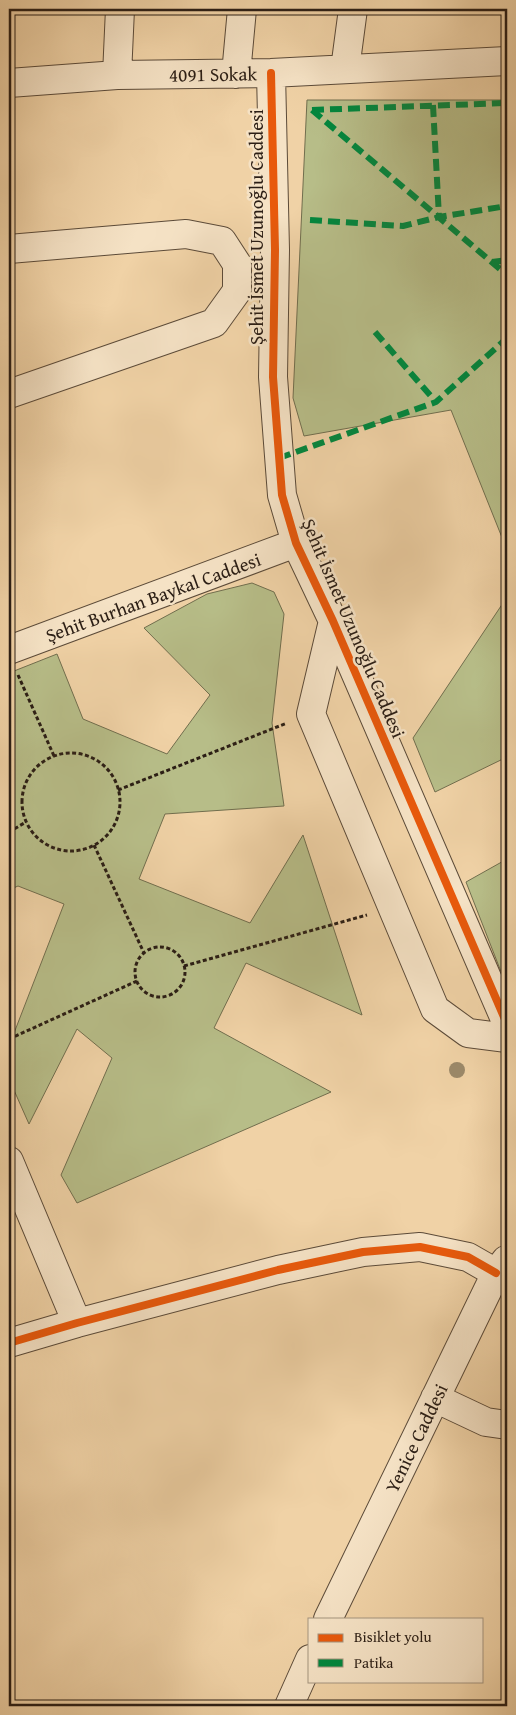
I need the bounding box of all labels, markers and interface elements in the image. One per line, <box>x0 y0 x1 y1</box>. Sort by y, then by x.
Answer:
street label: 4091 Sokak <box>169 59 258 89</box>
street label: Şehit İsmet Uzunoğlu Caddesi <box>242 109 270 345</box>
street label: Şehit İsmet Uzunoğlu Caddesi <box>295 514 413 742</box>
street label: Şehit Burhan Baykal Caddesi <box>41 545 265 649</box>
street label: Yenice Caddesi <box>378 1379 454 1497</box>
legend <box>308 1618 484 1682</box>
text: Bisiklet yolu <box>354 1626 432 1647</box>
text: Patika <box>354 1652 393 1673</box>

